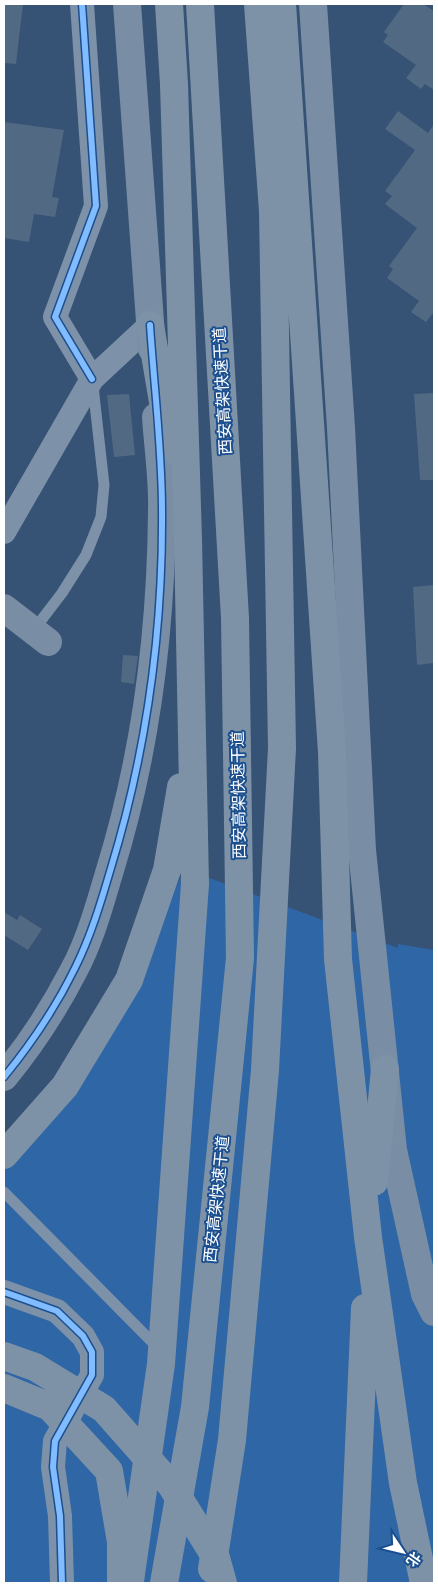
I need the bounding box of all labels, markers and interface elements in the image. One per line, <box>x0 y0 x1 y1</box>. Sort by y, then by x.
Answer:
street label: 西安高架快速干道 <box>209 327 236 455</box>
street label: 西安高架快速干道 <box>227 731 250 859</box>
street label: 西安高架快速干道 <box>199 1134 234 1264</box>
north arrow <box>378 1527 428 1577</box>
text: 北 <box>402 1549 425 1570</box>

